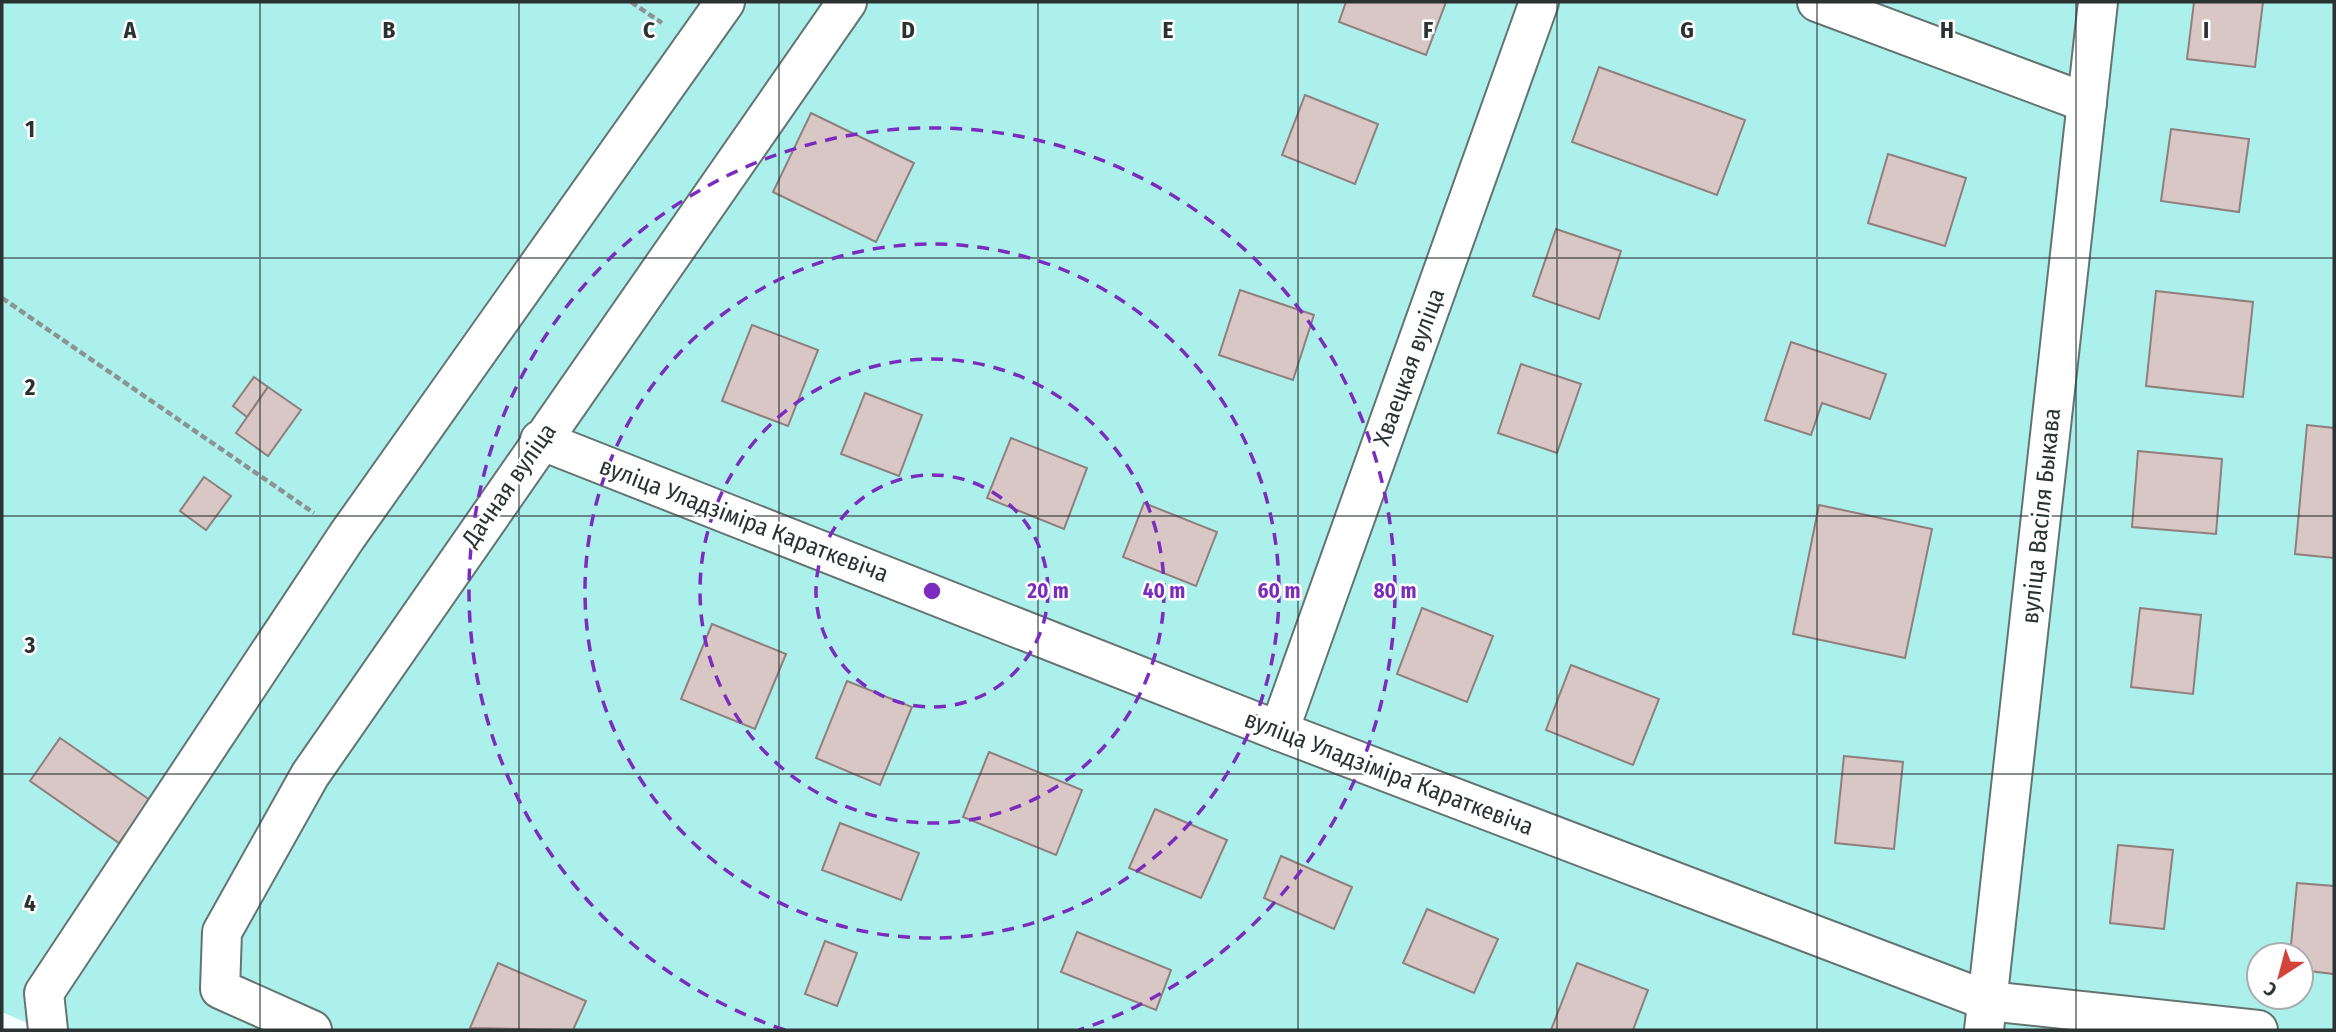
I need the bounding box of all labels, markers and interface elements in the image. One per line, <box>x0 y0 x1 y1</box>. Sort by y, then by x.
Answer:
text: A <box>123 16 137 44</box>
text: B <box>383 16 396 44</box>
text: C <box>643 16 655 44</box>
text: D <box>901 16 915 44</box>
text: E <box>1163 16 1174 44</box>
text: F <box>1423 16 1433 44</box>
text: G <box>1680 16 1694 44</box>
text: H <box>1940 16 1954 44</box>
text: I <box>2203 16 2209 44</box>
text: 1 <box>25 115 35 143</box>
street label: Хваецкая вуліца <box>1368 285 1450 449</box>
text: 2 <box>24 373 36 401</box>
street label: вуліца Васіля Быкава <box>2016 407 2066 625</box>
street label: Дачная вуліца <box>456 418 562 553</box>
street label: вуліца Уладзіміра Караткевіча <box>596 452 892 588</box>
text: 20 m <box>1026 578 1069 604</box>
text: 40 m <box>1143 578 1185 604</box>
text: 60 m <box>1258 578 1300 604</box>
text: 80 m <box>1374 578 1416 604</box>
centre of rings <box>920 579 944 603</box>
text: 3 <box>24 631 36 659</box>
street label: вуліца Уладзіміра Караткевіча <box>1241 705 1537 841</box>
text: 4 <box>24 889 36 917</box>
north arrow <box>2245 941 2315 1011</box>
text: С <box>2259 977 2281 1002</box>

